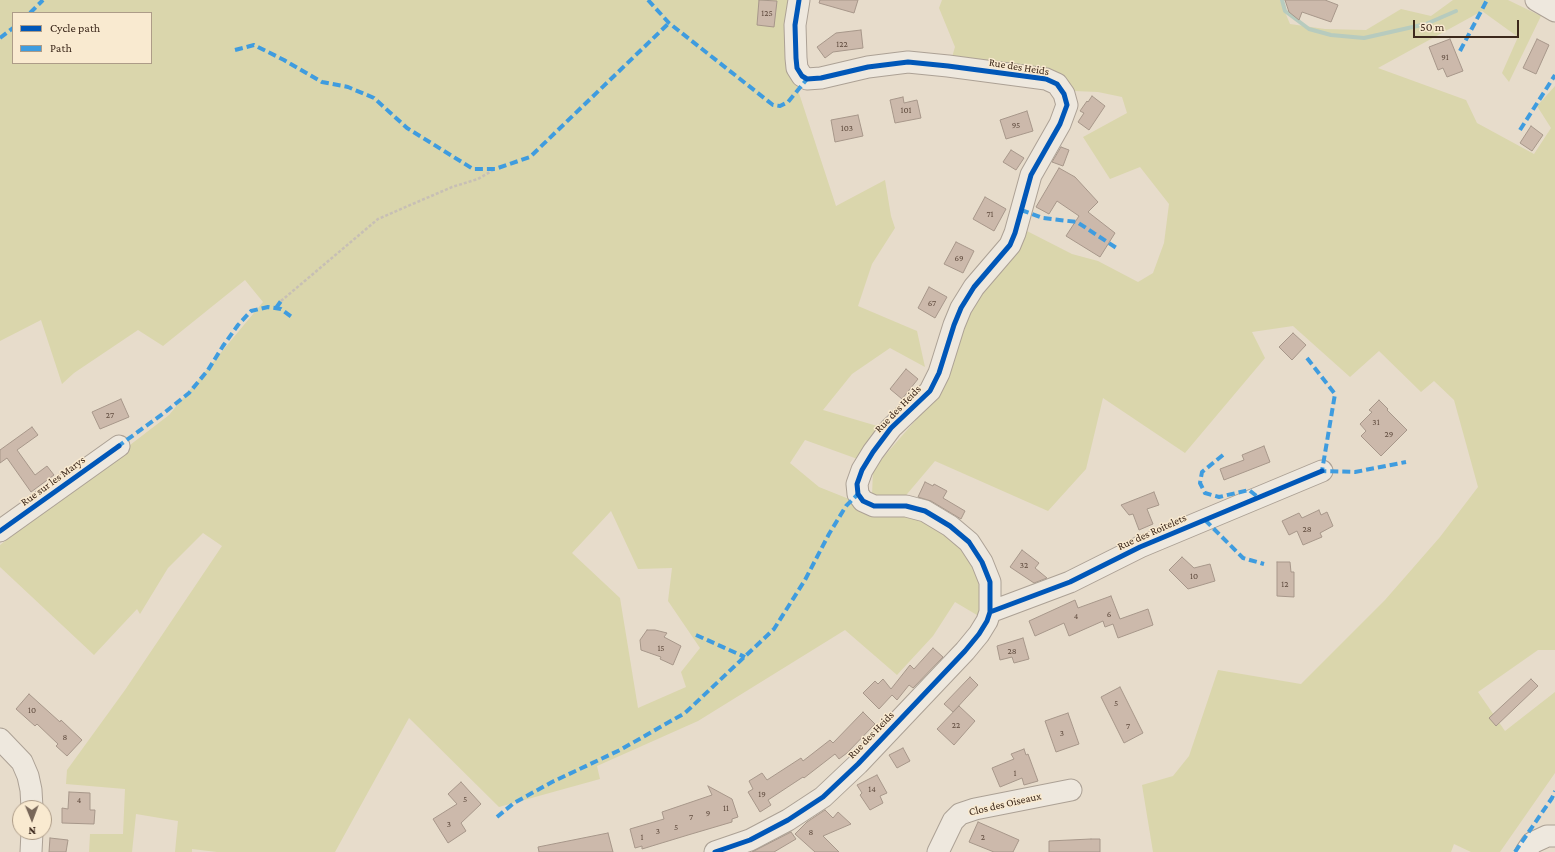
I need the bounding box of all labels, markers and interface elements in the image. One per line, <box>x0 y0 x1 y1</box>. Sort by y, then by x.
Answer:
house number: 125 <box>761 8 773 18</box>
legend <box>12 12 152 64</box>
scale bar <box>1415 12 1521 38</box>
text: 50 m <box>1420 20 1444 34</box>
text: Cycle path <box>50 21 100 35</box>
house number: 122 <box>836 39 848 49</box>
text: Path <box>50 41 72 55</box>
house number: 91 <box>1441 52 1449 62</box>
street label: Rue des Heids <box>988 56 1050 78</box>
house number: 101 <box>900 105 912 115</box>
house number: 95 <box>1012 120 1020 130</box>
house number: 103 <box>841 123 853 133</box>
house number: 71 <box>986 209 994 219</box>
house number: 69 <box>955 253 963 263</box>
house number: 67 <box>928 298 936 308</box>
street label: Rue des Heids <box>872 383 924 435</box>
house number: 27 <box>106 410 114 420</box>
house number: 31 <box>1372 417 1380 427</box>
house number: 29 <box>1385 429 1393 439</box>
street label: Rue sur les Marys <box>18 453 88 509</box>
street label: Rue des Roitelets <box>1116 511 1188 553</box>
house number: 28 <box>1302 524 1312 534</box>
house number: 32 <box>1020 560 1028 570</box>
house number: 10 <box>1190 571 1198 581</box>
house number: 12 <box>1281 579 1289 589</box>
house number: 6 <box>1107 609 1111 619</box>
house number: 4 <box>1074 611 1078 621</box>
house number: 15 <box>657 643 665 653</box>
house number: 28 <box>1007 646 1017 656</box>
house number: 5 <box>1114 698 1118 708</box>
house number: 10 <box>28 705 36 715</box>
street label: Rue des Heids <box>845 709 897 761</box>
house number: 22 <box>952 720 960 730</box>
house number: 7 <box>1126 721 1130 731</box>
house number: 3 <box>1060 728 1064 738</box>
house number: 8 <box>63 732 67 742</box>
house number: 1 <box>1014 768 1016 778</box>
house number: 14 <box>868 784 876 794</box>
house number: 19 <box>758 789 766 799</box>
street label: Clos des Oiseaux <box>968 789 1042 819</box>
house number: 5 <box>463 794 467 804</box>
house number: 4 <box>77 795 81 805</box>
north arrow <box>12 800 52 840</box>
house number: 11 <box>723 803 729 813</box>
house number: 9 <box>706 808 710 818</box>
house number: 7 <box>689 812 693 822</box>
house number: 3 <box>447 819 451 829</box>
house number: 5 <box>674 822 678 832</box>
text: N <box>28 825 36 837</box>
house number: 3 <box>656 826 660 836</box>
house number: 8 <box>809 827 813 837</box>
house number: 1 <box>641 832 643 842</box>
house number: 2 <box>981 832 985 842</box>

